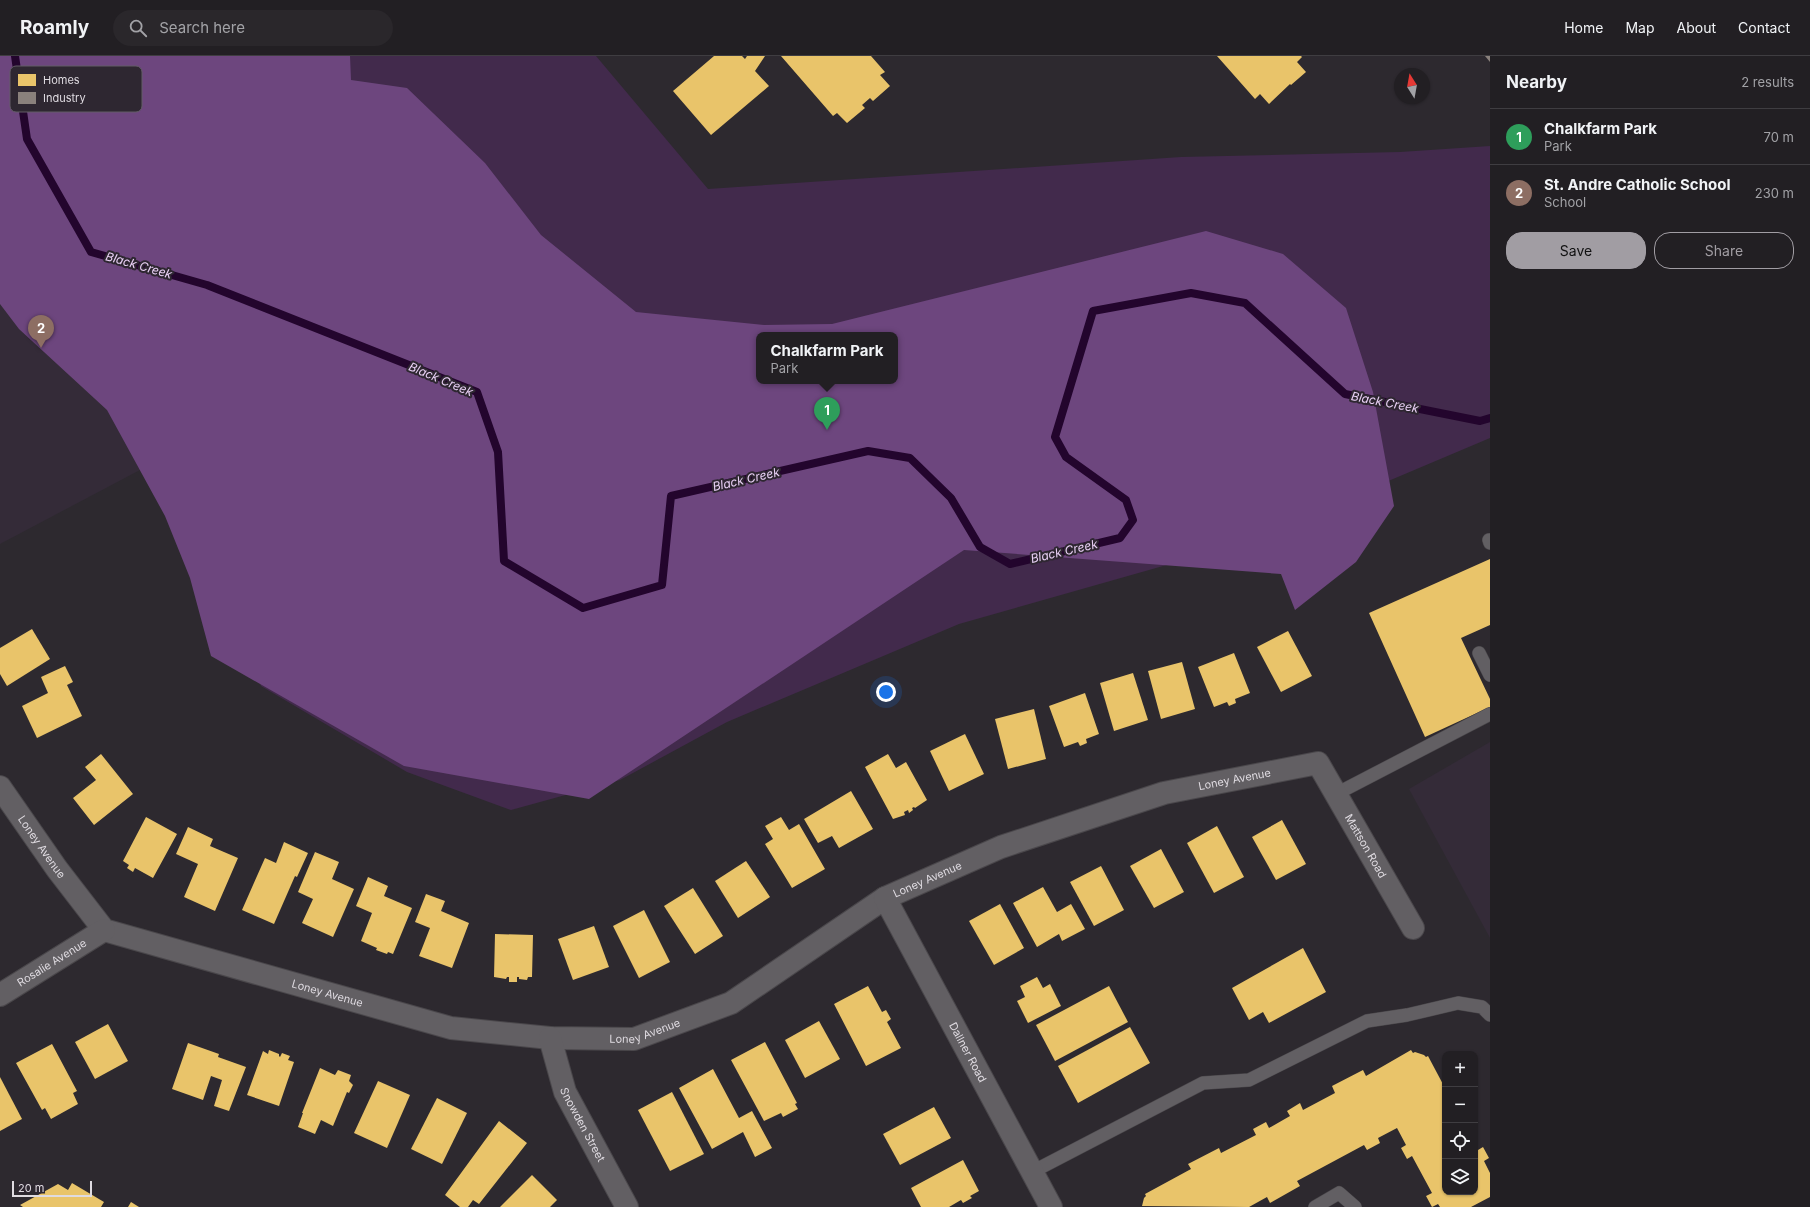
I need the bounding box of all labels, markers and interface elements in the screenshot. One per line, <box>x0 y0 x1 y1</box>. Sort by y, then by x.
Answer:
search box <box>113 10 393 46</box>
text: Roamly <box>20 16 89 39</box>
icon: search <box>127 17 149 39</box>
text: Search here <box>159 18 245 37</box>
text: Home <box>1564 19 1603 36</box>
text: Map <box>1625 19 1655 36</box>
text: About <box>1677 19 1716 36</box>
text: Contact <box>1738 19 1790 36</box>
legend <box>10 66 142 112</box>
north arrow <box>1394 68 1430 104</box>
text: Nearby <box>1506 72 1567 92</box>
text: Homes <box>43 73 80 87</box>
text: 2 results <box>1741 74 1794 90</box>
text: Industry <box>43 91 86 105</box>
text: Chalkfarm Park <box>1544 119 1657 138</box>
text: 1 <box>1516 129 1522 145</box>
text: 70 m <box>1764 129 1794 145</box>
text: Park <box>1544 138 1572 154</box>
text: St. Andre Catholic School <box>1544 175 1730 194</box>
text: 2 <box>1515 185 1523 201</box>
text: 230 m <box>1755 185 1794 201</box>
text: School <box>1544 194 1586 210</box>
button: Save <box>1506 232 1646 269</box>
button: Share <box>1654 232 1794 269</box>
water label: Black Creek <box>104 248 174 282</box>
pin: 2 <box>28 315 54 348</box>
popup <box>756 332 898 384</box>
text: Chalkfarm Park <box>770 341 884 360</box>
water label: Black Creek <box>407 359 476 399</box>
text: Park <box>770 360 798 376</box>
water label: Black Creek <box>1350 388 1420 416</box>
pin: 1 <box>814 397 840 430</box>
water label: Black Creek <box>711 464 781 494</box>
water label: Black Creek <box>1029 536 1099 566</box>
your location <box>876 682 896 702</box>
street label: Loney Avenue <box>1197 765 1272 793</box>
street label: Mattson Road <box>1342 812 1390 881</box>
street label: Loney Avenue <box>15 813 69 881</box>
street label: Loney Avenue <box>891 858 964 901</box>
street label: Rosalie Avenue <box>14 936 89 990</box>
street label: Loney Avenue <box>290 976 365 1010</box>
street label: Loney Avenue <box>609 1015 682 1046</box>
street label: Dallner Road <box>946 1020 990 1085</box>
map controls <box>1442 1051 1478 1195</box>
button: + <box>1442 1051 1478 1087</box>
street label: Snowden Street <box>557 1086 608 1165</box>
button: − <box>1442 1087 1478 1123</box>
button: locate <box>1442 1123 1478 1159</box>
button: layers <box>1442 1159 1478 1195</box>
scale bar <box>12 1179 92 1198</box>
text: 20 m <box>18 1181 44 1195</box>

